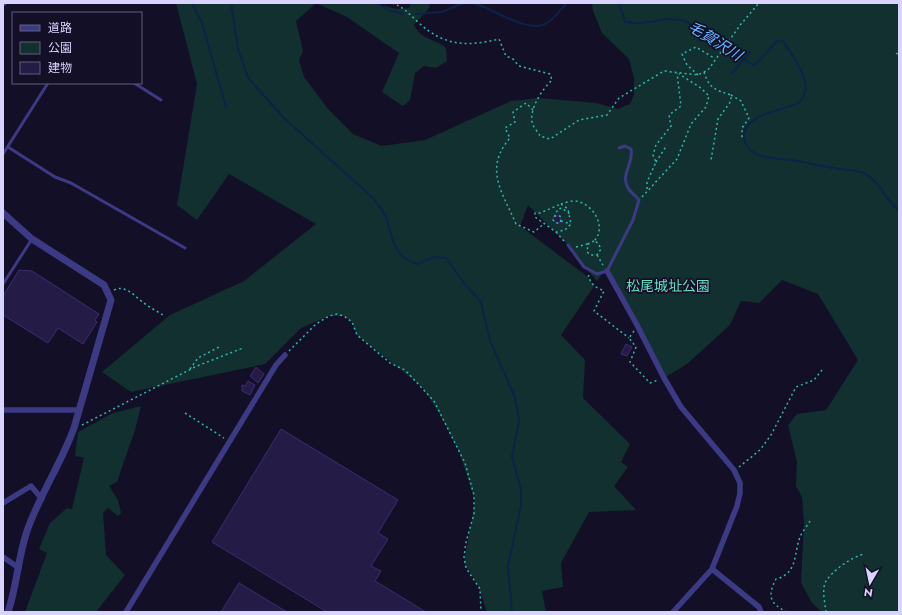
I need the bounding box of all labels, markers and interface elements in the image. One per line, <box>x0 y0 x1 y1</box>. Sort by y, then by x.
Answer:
legend <box>12 12 142 84</box>
water label: 毛賀沢川 <box>684 16 748 67</box>
text: 道路 <box>48 19 72 37</box>
text: 公園 <box>48 39 72 57</box>
text: 建物 <box>48 59 72 77</box>
park label: 松尾城址公園 <box>626 276 710 296</box>
north arrow <box>850 563 890 603</box>
text: N <box>863 584 874 601</box>

